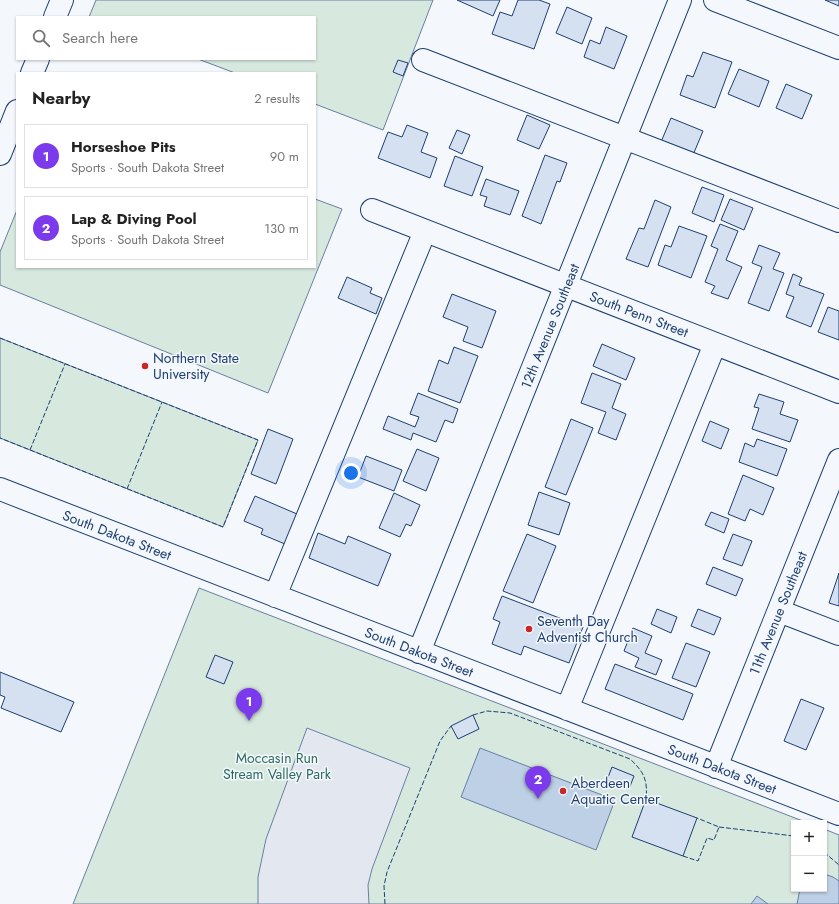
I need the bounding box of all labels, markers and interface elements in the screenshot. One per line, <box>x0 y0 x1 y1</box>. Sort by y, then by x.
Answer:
search box <box>16 16 316 60</box>
icon: search <box>30 27 52 49</box>
text: Search here <box>62 27 138 49</box>
text: Nearby <box>32 86 90 110</box>
text: 2 results <box>254 89 300 108</box>
text: Horseshoe Pits <box>71 136 176 158</box>
text: 1 <box>43 147 49 166</box>
text: 90 m <box>270 147 299 166</box>
text: Sports · South Dakota Street <box>71 158 224 177</box>
text: Lap & Diving Pool <box>71 208 197 230</box>
text: 2 <box>42 219 50 238</box>
text: 130 m <box>264 219 299 238</box>
text: Sports · South Dakota Street <box>71 230 224 249</box>
street label: 12th Avenue Southeast <box>516 260 584 392</box>
street label: South Penn Street <box>587 286 692 342</box>
place label: Northern State University <box>153 348 239 384</box>
marker: Northern State University <box>140 361 150 371</box>
your location <box>341 463 361 483</box>
street label: South Dakota Street <box>60 505 175 565</box>
street label: 11th Avenue Southeast <box>744 548 812 678</box>
place label: Seventh Day Adventist Church <box>537 611 638 647</box>
street label: South Dakota Street <box>362 622 477 682</box>
marker: Seventh Day Adventist Church <box>524 624 534 634</box>
pin: 1 <box>236 688 262 721</box>
street label: South Dakota Street <box>665 739 780 799</box>
park label: Moccasin Run Stream Valley Park <box>223 748 332 784</box>
pin: 2 <box>525 766 551 799</box>
place label: Aberdeen Aquatic Center <box>571 773 660 809</box>
marker: Aberdeen Aquatic Center <box>558 786 568 796</box>
map controls <box>791 820 827 892</box>
button: + <box>791 820 827 856</box>
button: − <box>791 856 827 892</box>

